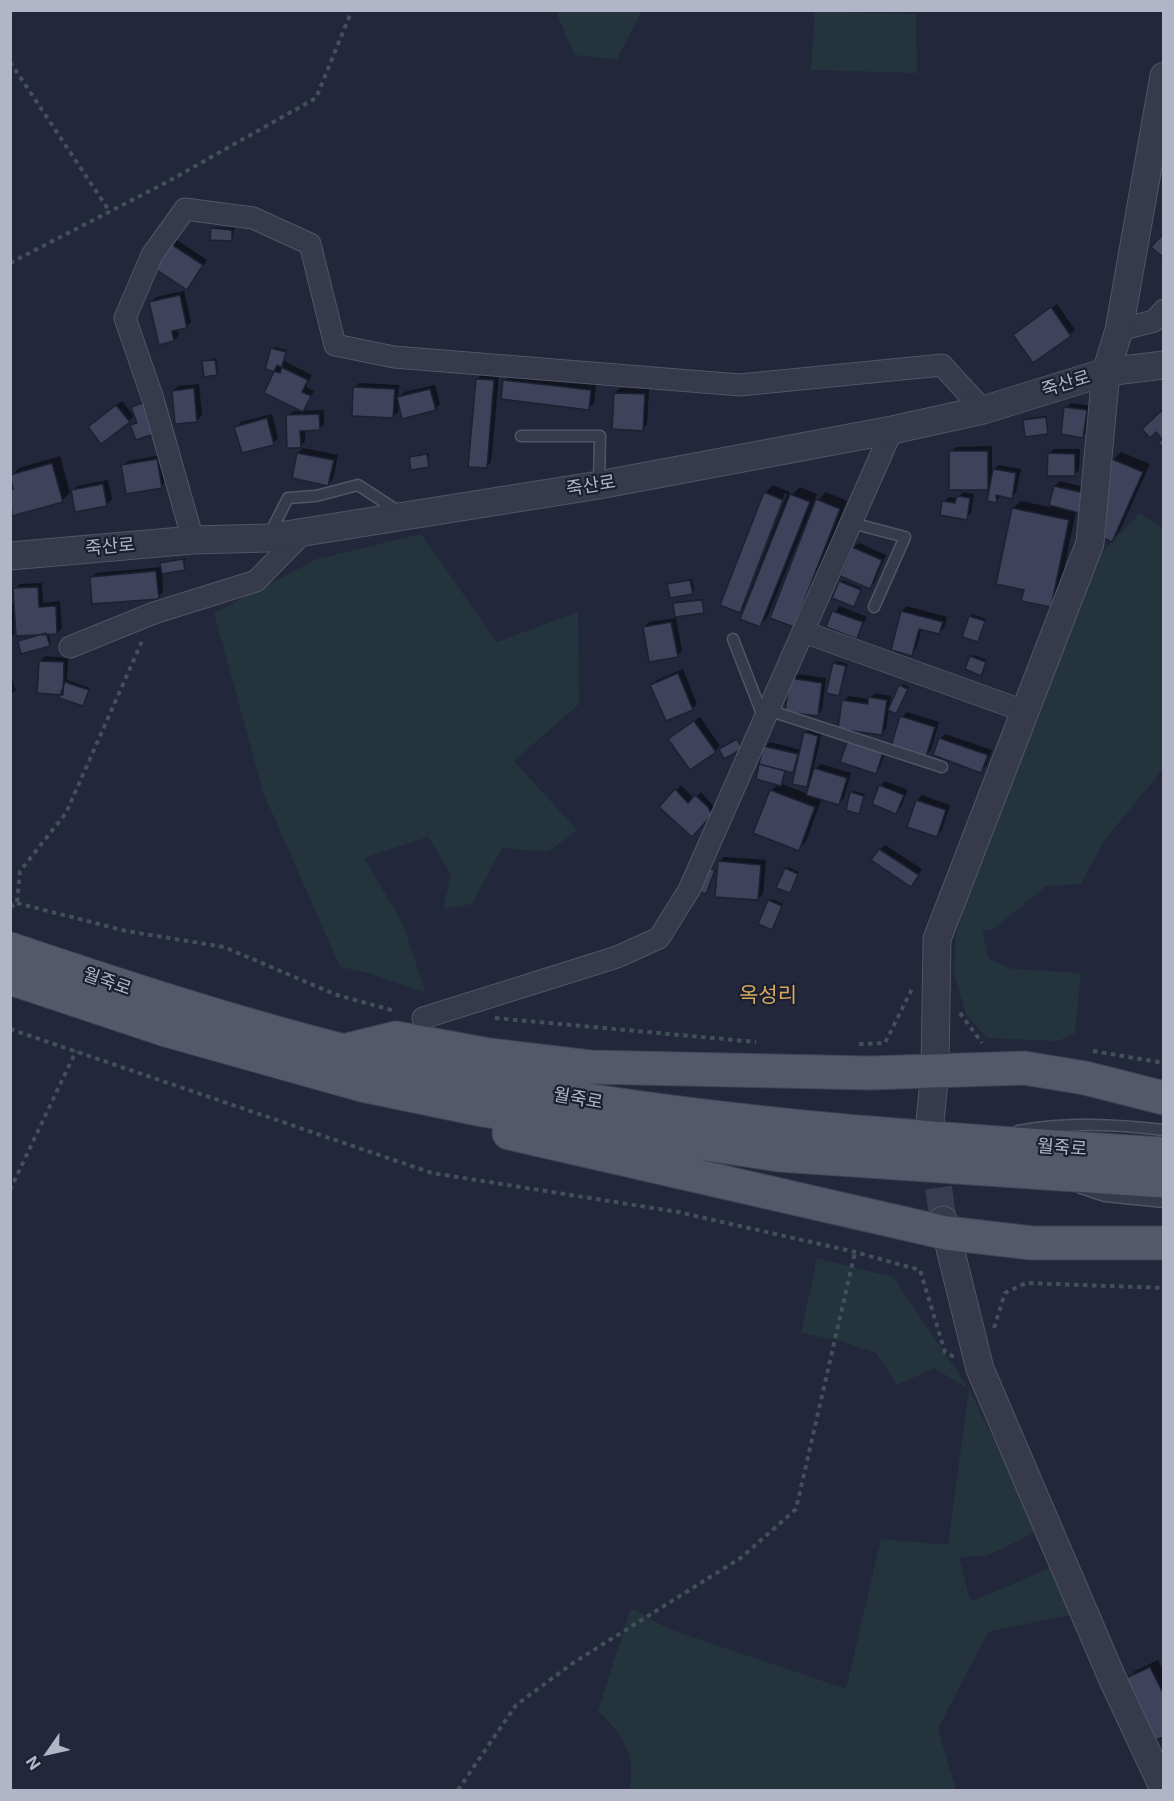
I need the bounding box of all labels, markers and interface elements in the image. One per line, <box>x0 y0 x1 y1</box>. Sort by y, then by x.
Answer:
street label: 죽산로 <box>1039 366 1093 402</box>
street label: 죽산로 <box>565 471 617 501</box>
street label: 죽산로 <box>84 534 136 560</box>
street label: 월죽로 <box>80 964 134 1000</box>
district label: 옥성리 <box>739 983 797 1009</box>
street label: 월죽로 <box>552 1084 604 1114</box>
street label: 월죽로 <box>1036 1135 1088 1161</box>
north arrow <box>18 1723 78 1783</box>
text: N <box>21 1752 45 1774</box>

